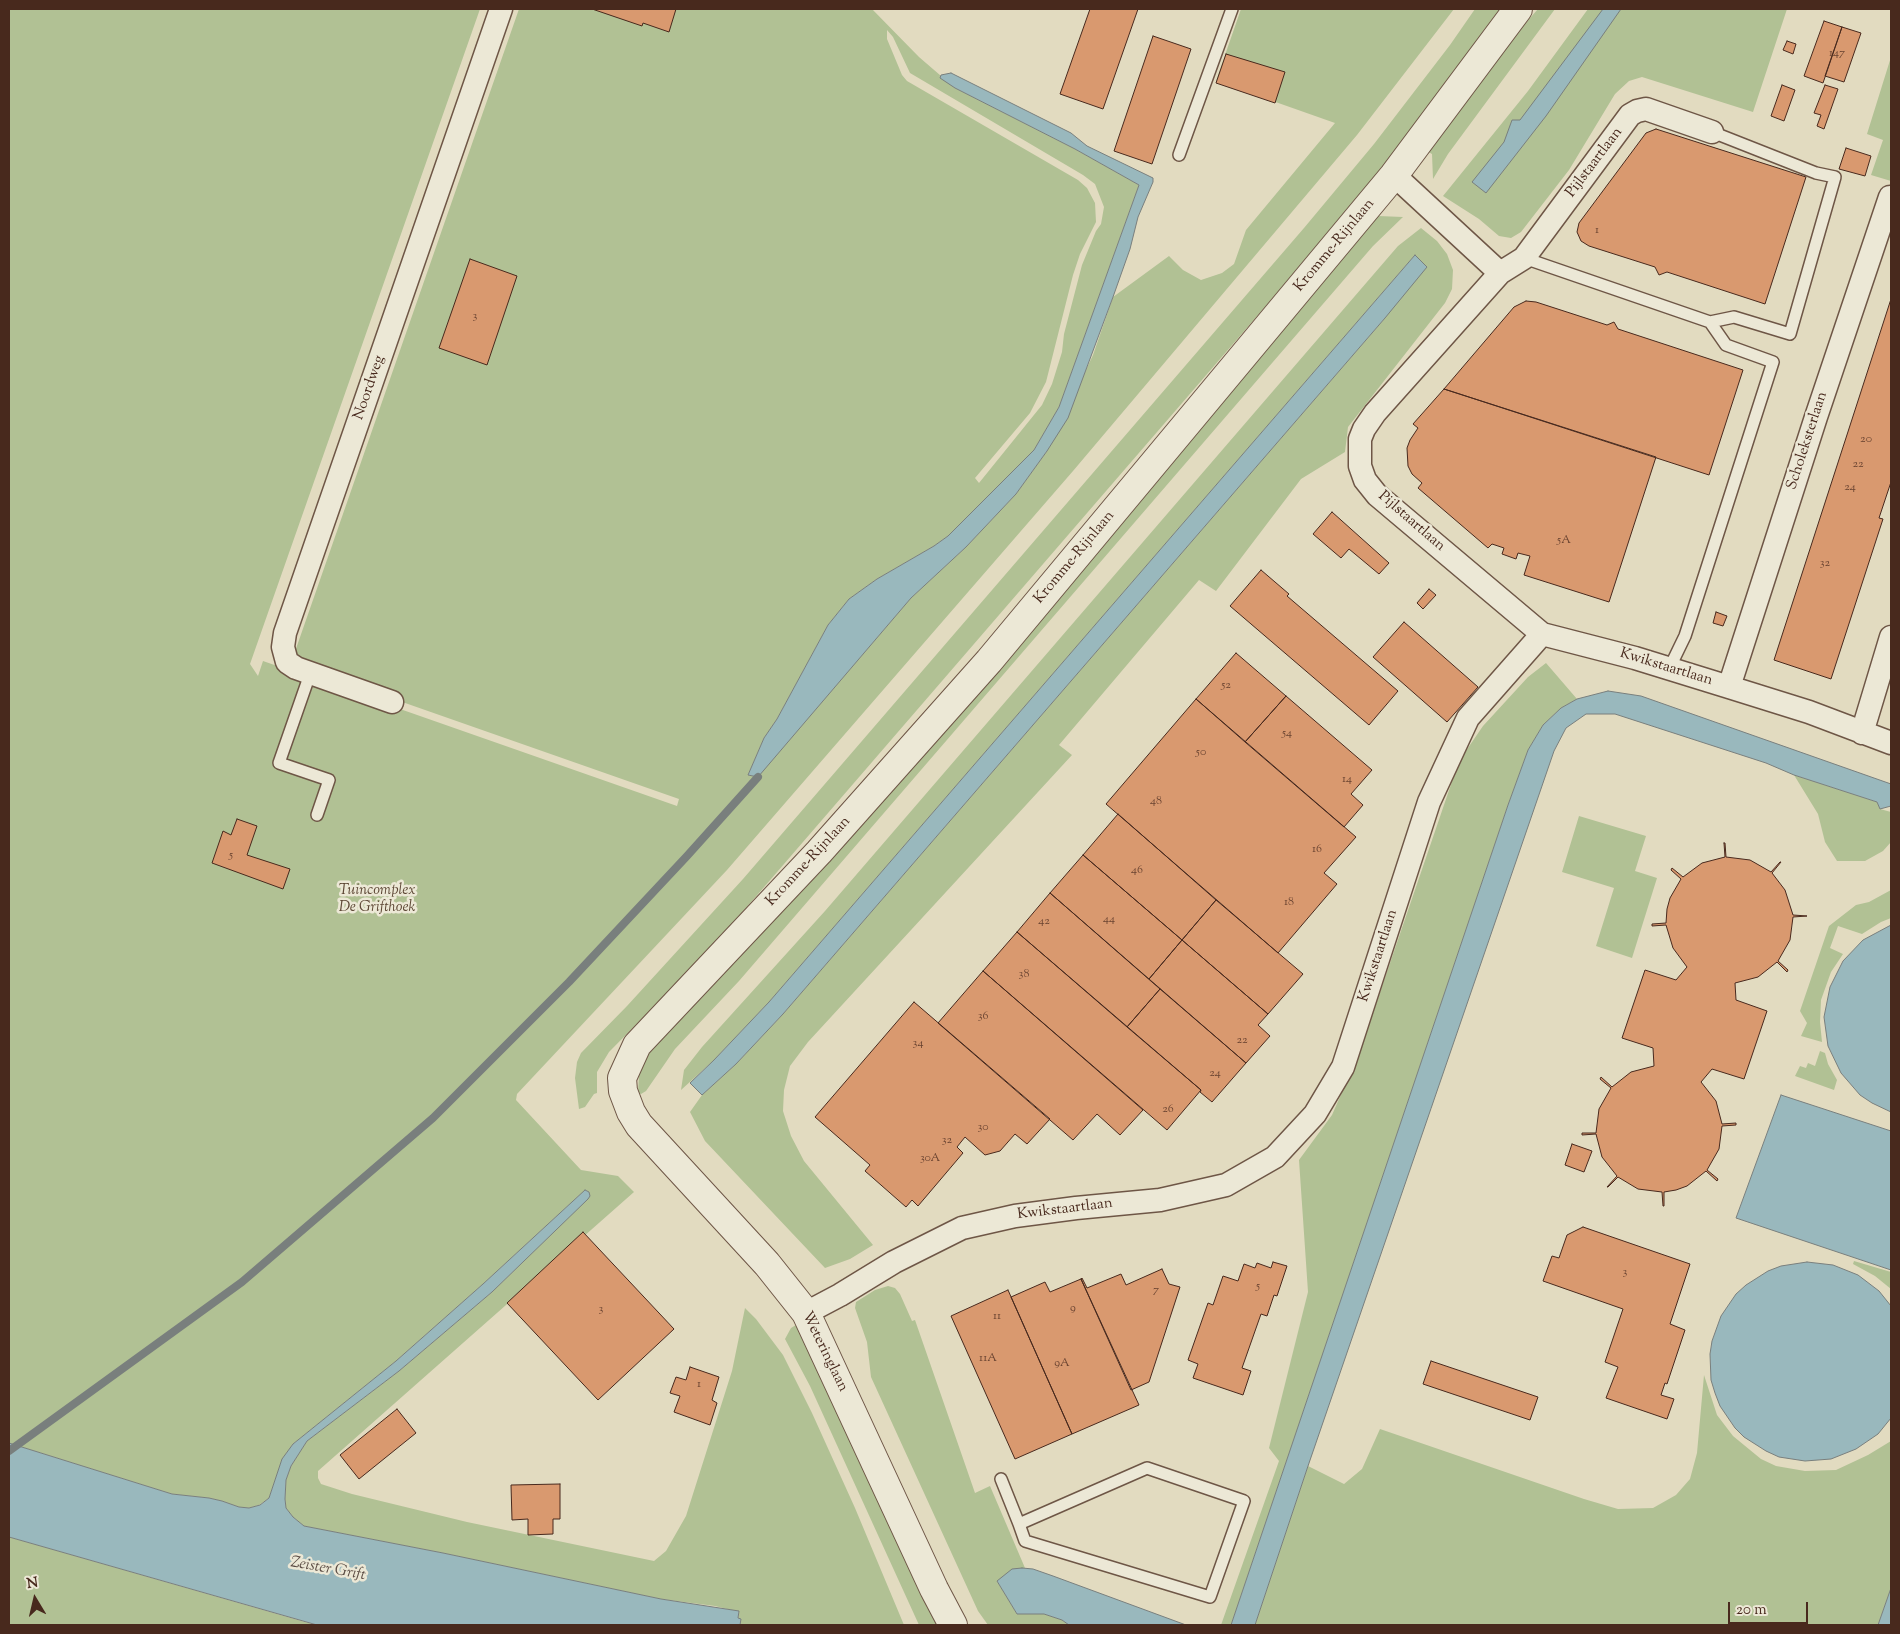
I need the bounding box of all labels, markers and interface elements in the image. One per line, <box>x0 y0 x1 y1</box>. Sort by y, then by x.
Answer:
house number: 147 <box>1829 47 1845 61</box>
street label: Pijlstaartlaan <box>1563 124 1627 202</box>
street label: Kromme-Rijnlaan <box>1291 196 1379 296</box>
house number: 1 <box>1595 224 1599 238</box>
house number: 3 <box>473 310 477 324</box>
street label: Noordweg <box>351 353 389 423</box>
street label: Scholeksterlaan <box>1784 390 1832 492</box>
house number: 20 <box>1860 433 1872 447</box>
house number: 22 <box>1852 458 1864 472</box>
house number: 24 <box>1844 481 1856 495</box>
street label: Pijlstaartlaan <box>1374 488 1448 556</box>
street label: Kromme-Rijnlaan <box>1031 508 1119 608</box>
house number: 5A <box>1557 534 1571 548</box>
house number: 32 <box>1820 557 1830 571</box>
street label: Kwikstaartlaan <box>1617 645 1715 691</box>
house number: 52 <box>1221 679 1231 693</box>
house number: 54 <box>1282 727 1292 741</box>
house number: 50 <box>1196 746 1206 760</box>
house number: 14 <box>1342 773 1352 787</box>
house number: 48 <box>1150 795 1162 809</box>
street label: Kromme-Rijnlaan <box>763 813 855 911</box>
house number: 16 <box>1312 843 1322 857</box>
house number: 5 <box>229 849 233 863</box>
house number: 46 <box>1131 864 1143 878</box>
park label: Tuincomplex De Grifthoek <box>339 882 415 917</box>
house number: 18 <box>1284 896 1294 910</box>
street label: Kwikstaartlaan <box>1356 908 1402 1004</box>
house number: 44 <box>1103 913 1115 927</box>
house number: 42 <box>1038 915 1050 929</box>
house number: 38 <box>1019 968 1029 982</box>
house number: 36 <box>978 1010 988 1024</box>
house number: 22 <box>1236 1034 1248 1048</box>
house number: 34 <box>913 1037 923 1051</box>
house number: 24 <box>1209 1067 1221 1081</box>
house number: 26 <box>1162 1103 1174 1117</box>
house number: 30 <box>977 1121 989 1135</box>
house number: 32 <box>942 1134 952 1148</box>
house number: 30A <box>920 1152 940 1166</box>
street label: Kwikstaartlaan <box>1016 1195 1114 1225</box>
house number: 3 <box>1623 1266 1627 1280</box>
house number: 5 <box>1256 1280 1260 1294</box>
house number: 7 <box>1153 1284 1159 1298</box>
house number: 9 <box>1070 1302 1076 1316</box>
house number: 3 <box>599 1303 603 1317</box>
street label: Weteringlaan <box>797 1309 851 1395</box>
house number: 11 <box>993 1310 1001 1324</box>
house number: 11A <box>979 1352 997 1366</box>
house number: 9A <box>1054 1357 1070 1371</box>
house number: 1 <box>697 1378 701 1392</box>
water label: Zeister Grift <box>289 1554 367 1586</box>
text: N <box>26 1573 40 1595</box>
north arrow <box>10 1574 60 1624</box>
scale bar <box>1730 1592 1810 1624</box>
text: 20 m <box>1736 1600 1767 1621</box>

